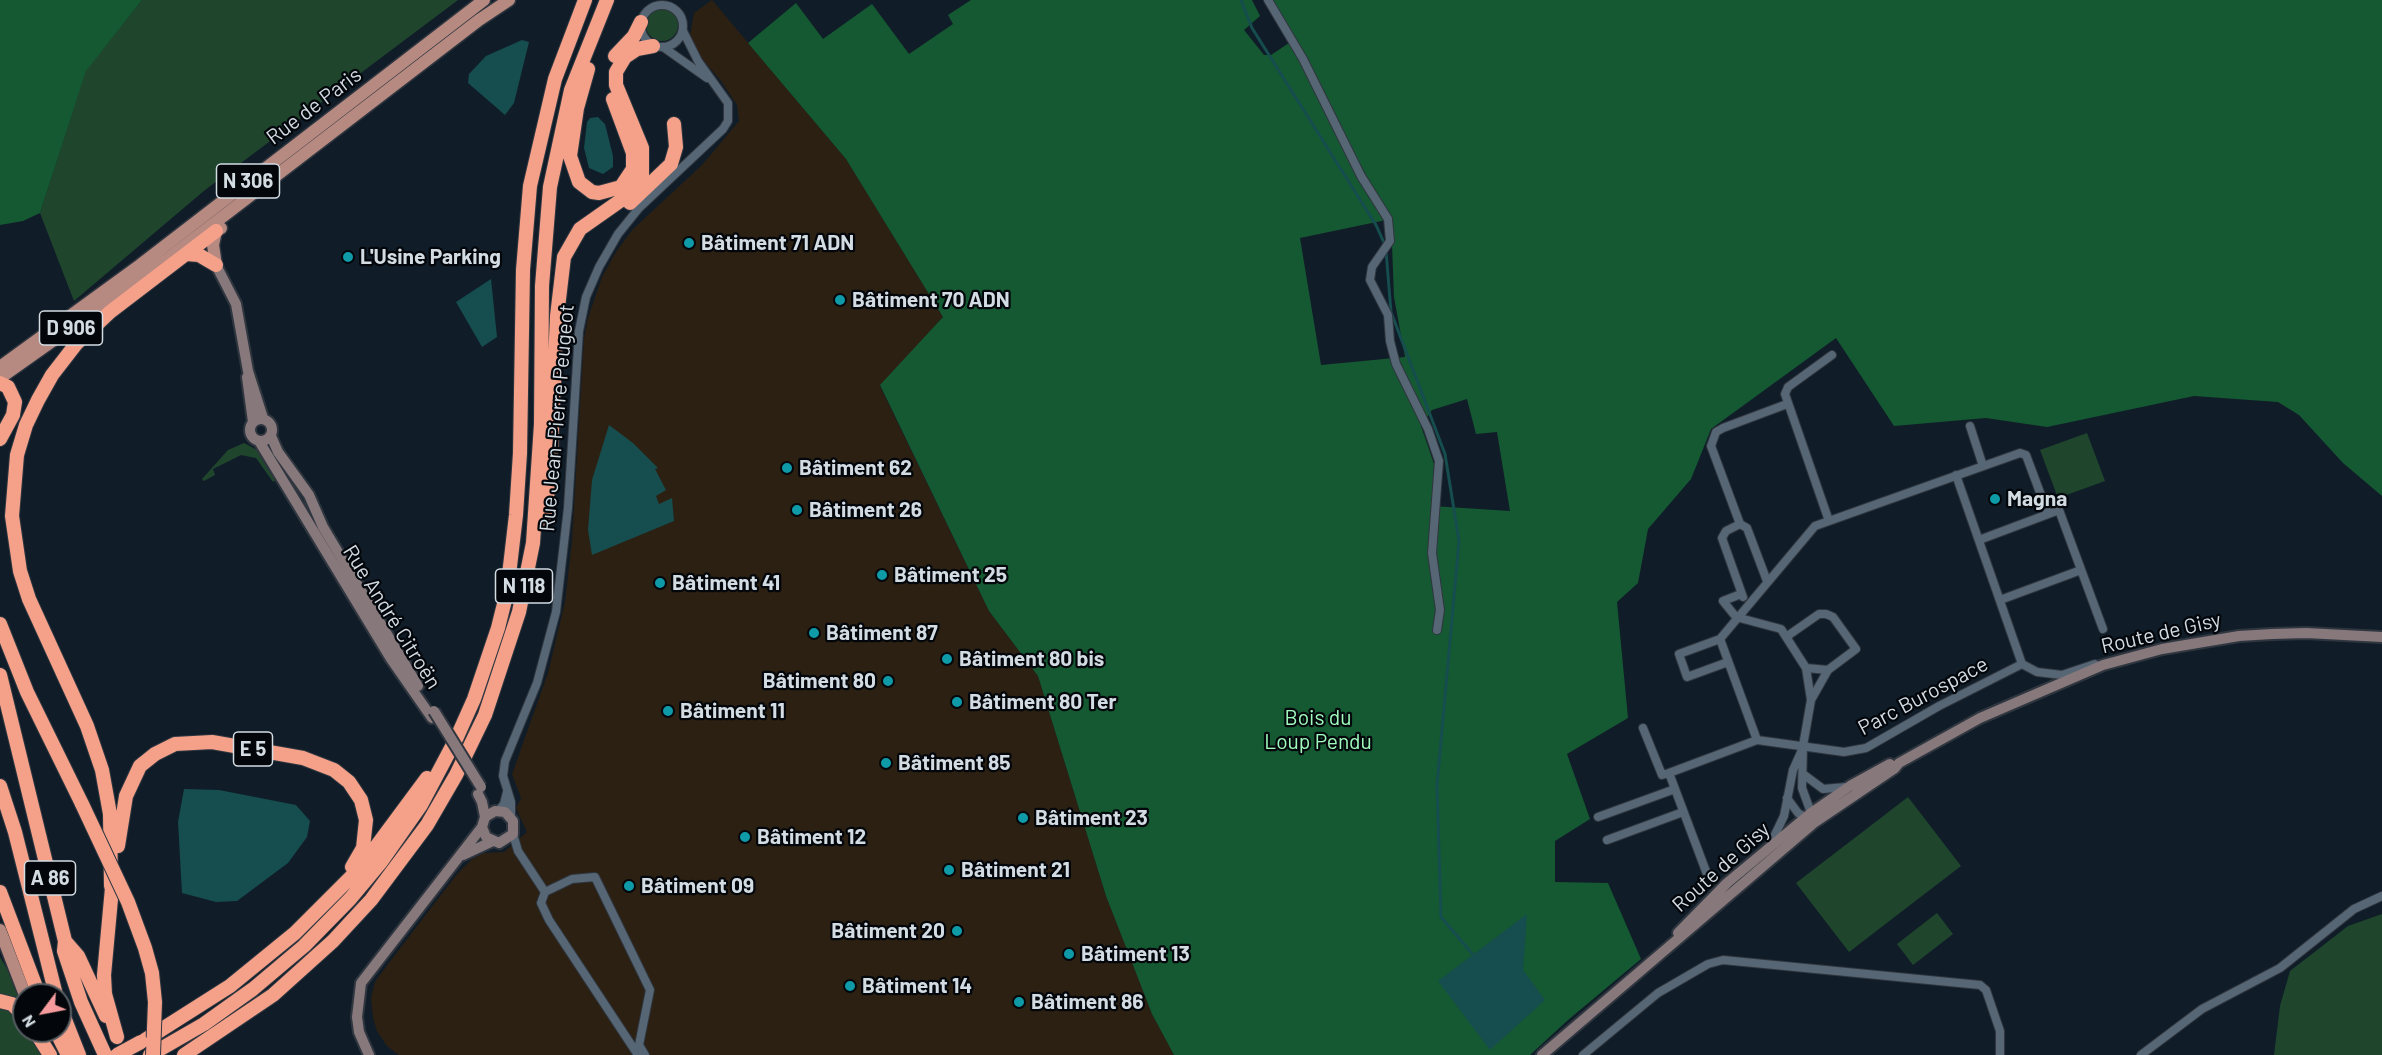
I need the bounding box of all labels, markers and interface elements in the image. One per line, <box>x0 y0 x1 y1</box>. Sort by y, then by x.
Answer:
street label: Rue de Paris <box>261 62 367 150</box>
road number: N 306 <box>216 164 280 198</box>
place label: Bâtiment 71 ADN <box>701 230 854 256</box>
marker: Bâtiment 71 ADN <box>682 236 696 250</box>
place label: L'Usine Parking <box>360 244 501 270</box>
marker: L'Usine Parking <box>341 250 355 264</box>
place label: Bâtiment 70 ADN <box>852 287 1010 313</box>
marker: Bâtiment 70 ADN <box>833 293 847 307</box>
street label: Rue Jean-Pierre Peugeot <box>534 303 580 533</box>
road number: D 906 <box>40 311 103 345</box>
place label: Bâtiment 62 <box>799 455 912 481</box>
marker: Bâtiment 62 <box>780 461 794 475</box>
place label: Magna <box>2007 486 2067 512</box>
marker: Magna <box>1988 492 2002 506</box>
place label: Bâtiment 26 <box>809 497 922 523</box>
marker: Bâtiment 26 <box>790 503 804 517</box>
street label: Rue André Citroën <box>338 540 446 694</box>
place label: Bâtiment 25 <box>894 562 1007 588</box>
marker: Bâtiment 25 <box>875 568 889 582</box>
road number: N 118 <box>496 569 552 603</box>
place label: Bâtiment 41 <box>672 570 780 596</box>
marker: Bâtiment 41 <box>653 576 667 590</box>
street label: Route de Gisy <box>2099 607 2223 659</box>
place label: Bâtiment 87 <box>826 620 938 646</box>
marker: Bâtiment 87 <box>807 626 821 640</box>
place label: Bâtiment 80 bis <box>959 646 1104 672</box>
street label: Parc Burospace <box>1854 651 1992 741</box>
marker: Bâtiment 80 bis <box>940 652 954 666</box>
place label: Bâtiment 80 <box>763 668 876 694</box>
marker: Bâtiment 80 <box>881 674 895 688</box>
place label: Bâtiment 80 Ter <box>969 689 1117 715</box>
marker: Bâtiment 80 Ter <box>950 695 964 709</box>
place label: Bâtiment 11 <box>680 698 785 724</box>
marker: Bâtiment 11 <box>661 704 675 718</box>
park label: Bois du Loup Pendu <box>1264 705 1372 755</box>
road number: E 5 <box>234 732 272 766</box>
place label: Bâtiment 85 <box>898 750 1011 776</box>
marker: Bâtiment 85 <box>879 756 893 770</box>
place label: Bâtiment 23 <box>1035 805 1148 831</box>
marker: Bâtiment 23 <box>1016 811 1030 825</box>
street label: Route de Gisy <box>1667 817 1775 917</box>
place label: Bâtiment 12 <box>757 824 866 850</box>
marker: Bâtiment 12 <box>738 830 752 844</box>
place label: Bâtiment 21 <box>961 857 1070 883</box>
road number: A 86 <box>25 861 76 895</box>
marker: Bâtiment 21 <box>942 863 956 877</box>
place label: Bâtiment 09 <box>641 873 754 899</box>
marker: Bâtiment 09 <box>622 879 636 893</box>
place label: Bâtiment 20 <box>831 918 945 944</box>
marker: Bâtiment 20 <box>950 924 964 938</box>
place label: Bâtiment 13 <box>1081 941 1190 967</box>
marker: Bâtiment 13 <box>1062 947 1076 961</box>
place label: Bâtiment 14 <box>862 973 972 999</box>
marker: Bâtiment 14 <box>843 979 857 993</box>
north arrow <box>12 983 72 1043</box>
place label: Bâtiment 86 <box>1031 989 1144 1015</box>
marker: Bâtiment 86 <box>1012 995 1026 1009</box>
text: N <box>17 1012 39 1031</box>

